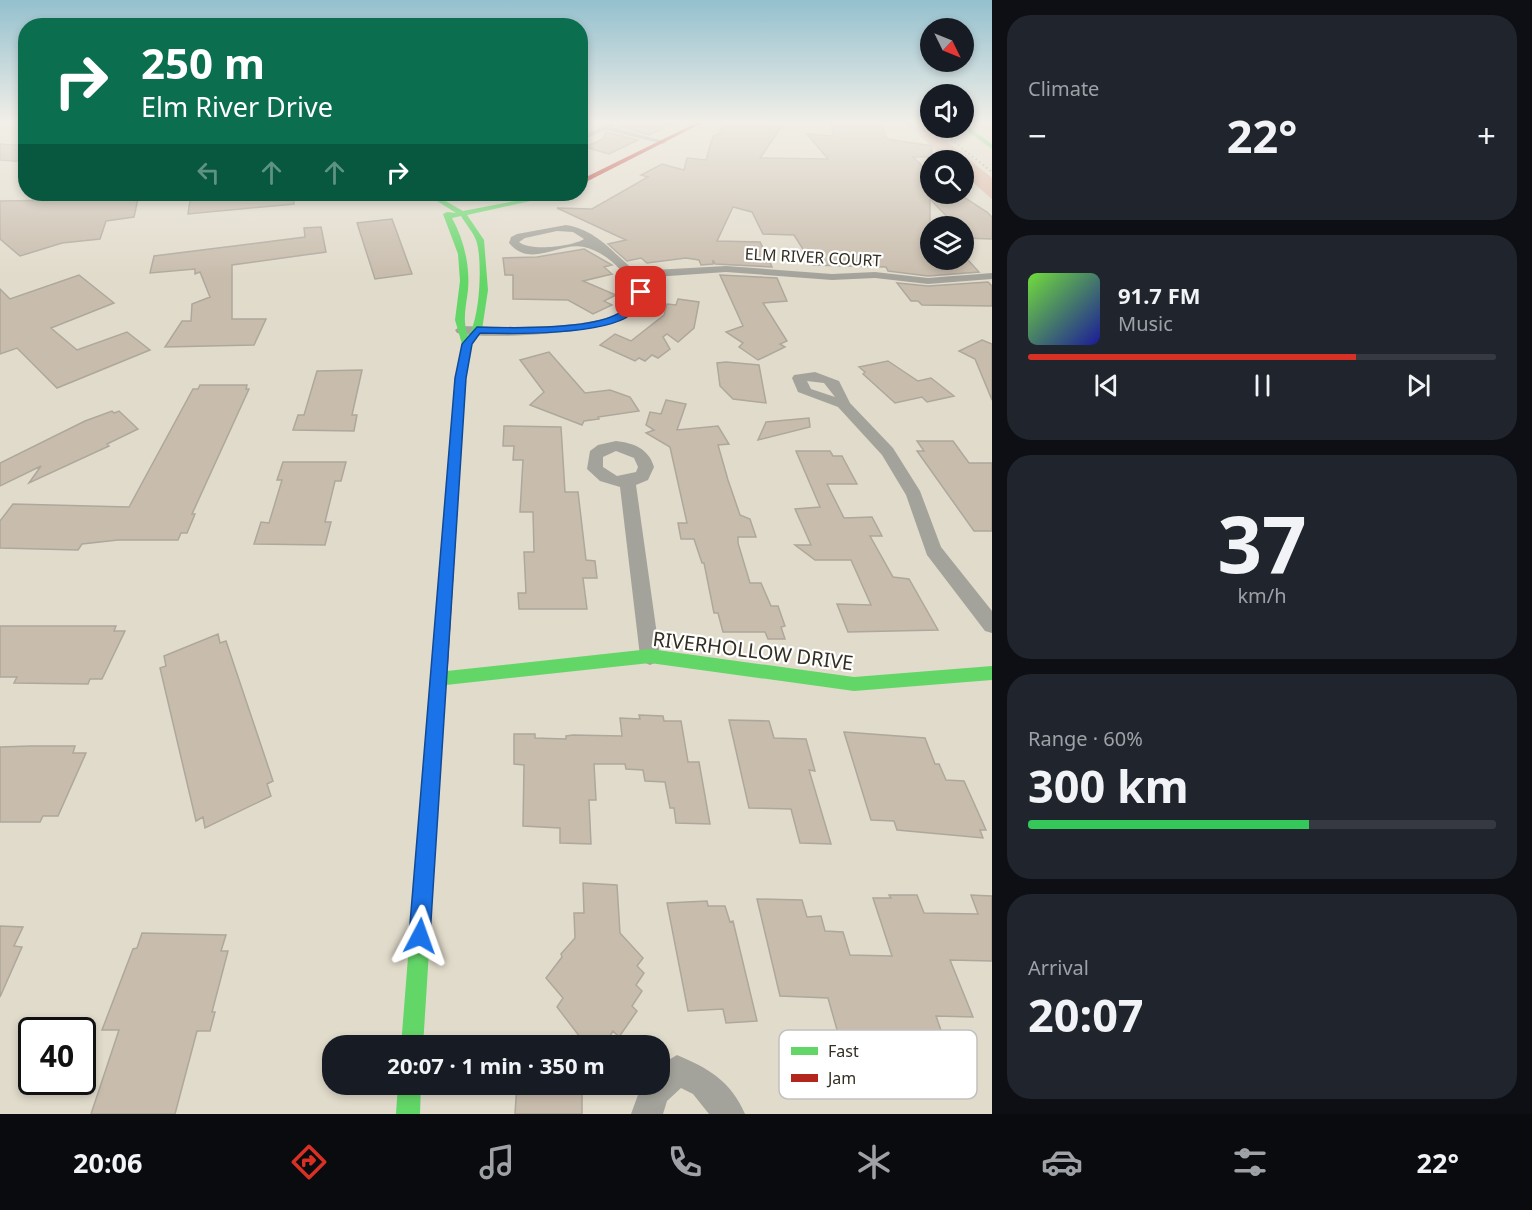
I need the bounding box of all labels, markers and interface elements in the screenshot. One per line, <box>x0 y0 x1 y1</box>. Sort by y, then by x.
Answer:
north arrow <box>920 18 974 72</box>
map controls <box>920 18 974 270</box>
text: 250 m <box>141 34 265 91</box>
icon: right <box>42 42 120 120</box>
text: Climate <box>1028 75 1099 102</box>
button: sound <box>920 84 974 138</box>
text: Elm River Drive <box>141 88 333 125</box>
text: 22° <box>1227 105 1297 166</box>
text: − <box>1028 113 1047 158</box>
text: + <box>1477 113 1496 158</box>
button: search <box>920 150 974 204</box>
icon: left <box>192 156 225 189</box>
icon: ahead <box>255 156 288 189</box>
icon: ahead <box>318 156 351 189</box>
icon: right <box>381 156 414 189</box>
button: layers <box>920 216 974 270</box>
street label: ELM RIVER COURT <box>744 242 882 272</box>
pin <box>615 266 666 317</box>
icon: arrive <box>624 275 657 308</box>
text: 91.7 FM <box>1118 280 1200 310</box>
text: Music <box>1118 310 1173 337</box>
icon: previous <box>1090 369 1123 402</box>
icon: pause <box>1246 369 1279 402</box>
icon: next <box>1402 369 1435 402</box>
text: 37 <box>1217 490 1307 596</box>
text: km/h <box>1237 582 1287 609</box>
street label: RIVERHOLLOW DRIVE <box>651 625 855 676</box>
text: Range · 60% <box>1028 725 1143 752</box>
text: 300 km <box>1028 755 1189 816</box>
position arrow <box>388 904 452 968</box>
text: Arrival <box>1028 954 1089 981</box>
text: 20:07 <box>1028 984 1144 1045</box>
speed limit sign: 40 <box>18 1017 96 1095</box>
legend <box>779 1030 977 1099</box>
text: Fast <box>828 1040 859 1062</box>
text: 20:07 · 1 min · 350 m <box>387 1050 605 1080</box>
text: Jam <box>826 1067 856 1089</box>
icon: directions <box>288 1141 330 1183</box>
icon: music <box>476 1141 518 1183</box>
icon: phone <box>664 1141 706 1183</box>
icon: climate <box>853 1141 895 1183</box>
icon: car <box>1041 1141 1083 1183</box>
icon: filters <box>1229 1141 1271 1183</box>
text: 20:06 <box>73 1144 142 1181</box>
text: 22° <box>1417 1144 1459 1181</box>

